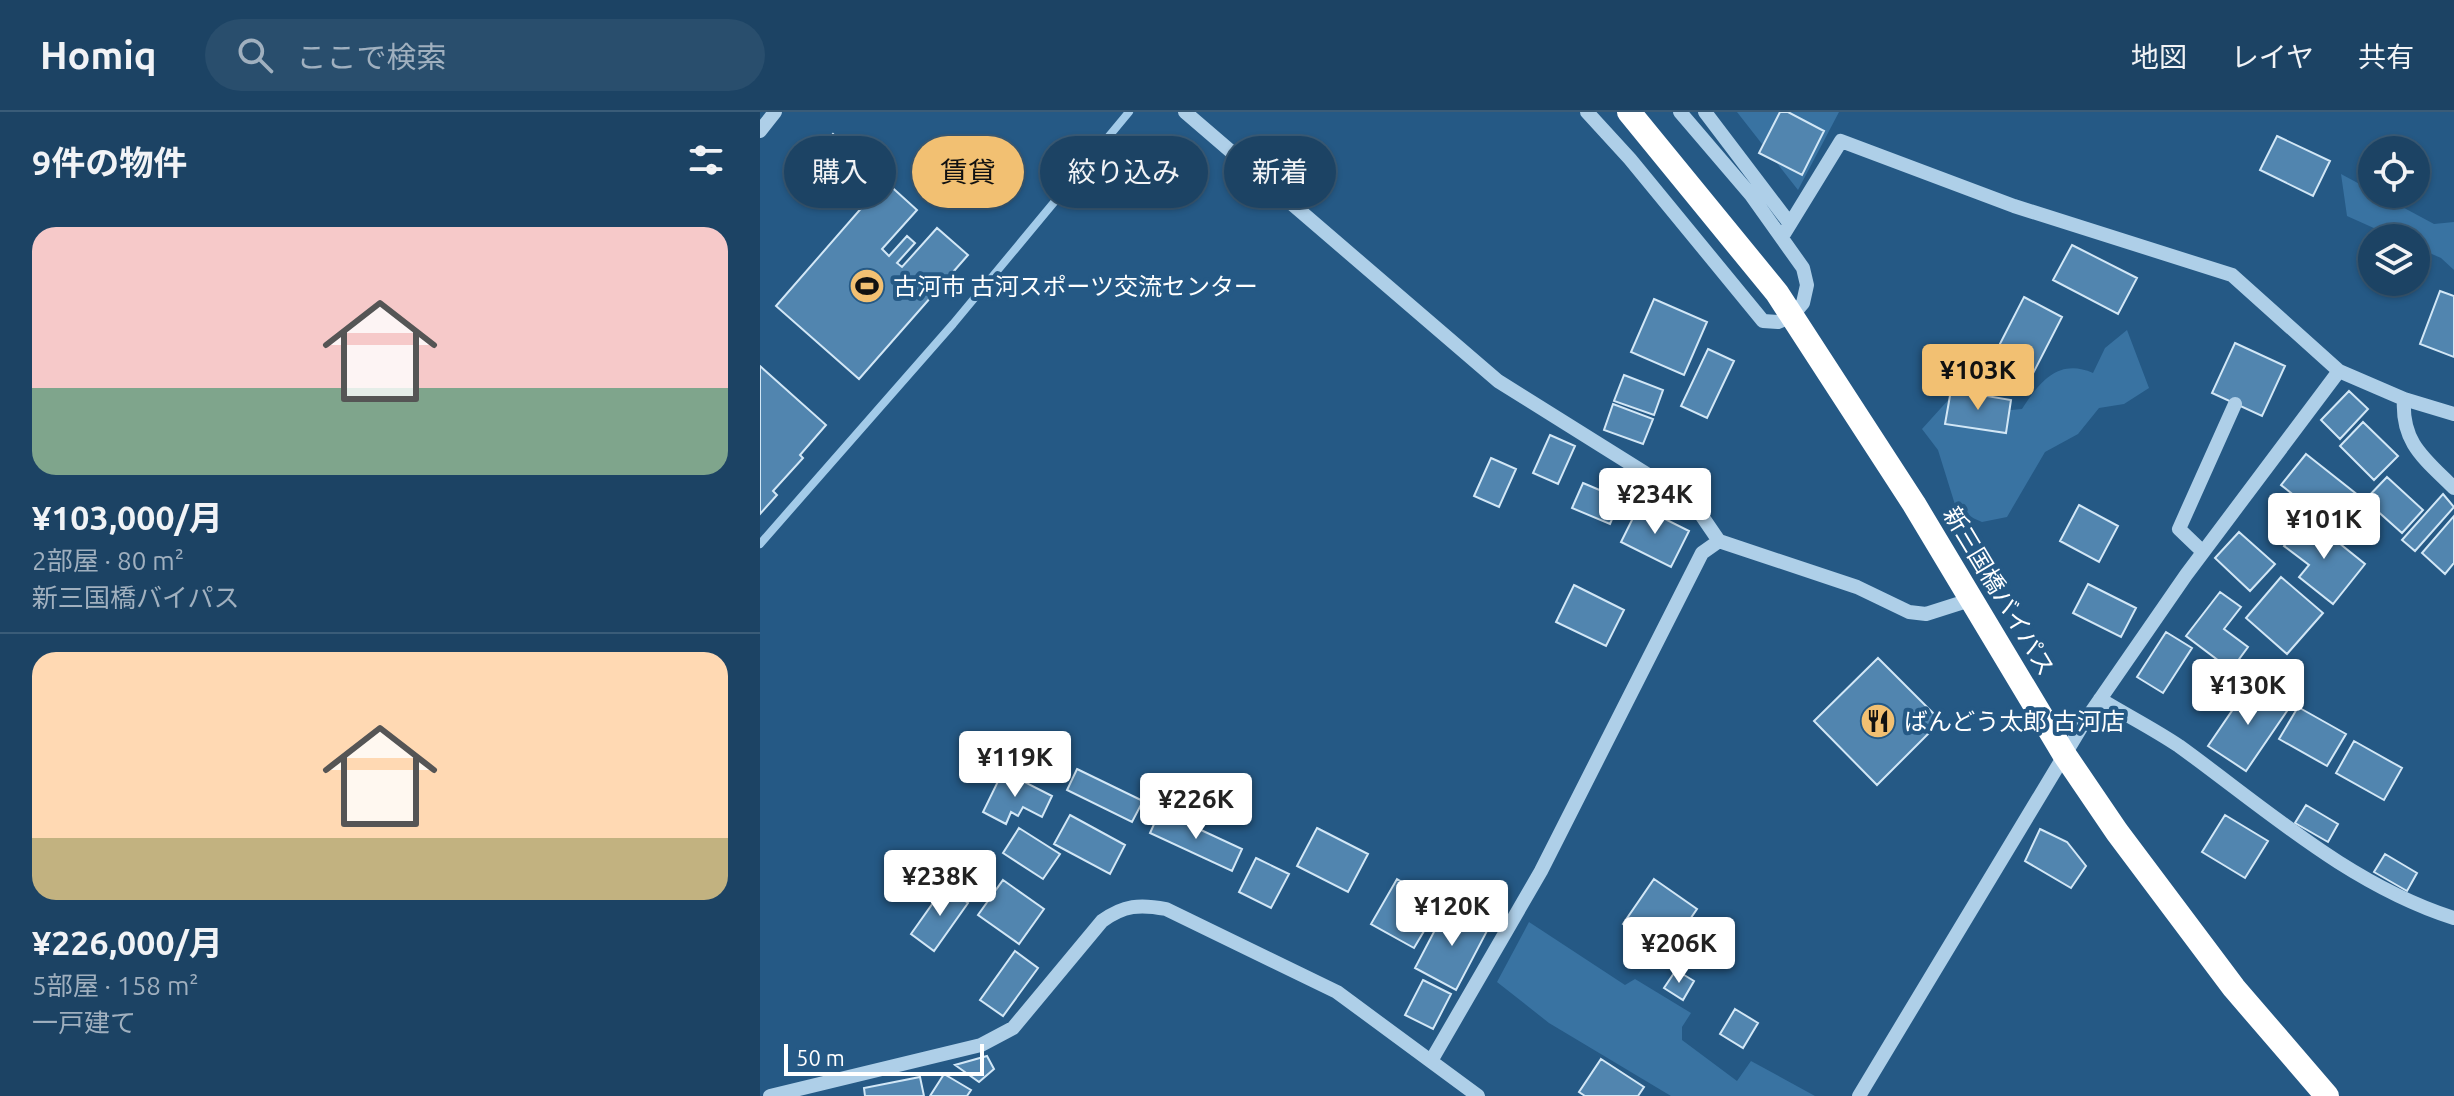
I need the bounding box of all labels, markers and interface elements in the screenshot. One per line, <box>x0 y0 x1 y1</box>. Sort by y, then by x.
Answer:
search box <box>205 19 765 91</box>
icon: search <box>233 33 277 77</box>
text: Homiq <box>40 34 157 76</box>
text: ここで検索 <box>297 40 447 74</box>
text: 地図 <box>2131 41 2187 72</box>
text: レイヤ <box>2231 41 2314 72</box>
text: 共有 <box>2358 41 2414 72</box>
chip: 購入 <box>784 136 896 208</box>
chip: 賃貸 <box>912 136 1024 208</box>
chip: 絞り込み <box>1040 136 1208 208</box>
chip: 新着 <box>1224 136 1336 208</box>
map controls <box>2358 136 2430 296</box>
button: locate <box>2358 136 2430 208</box>
icon: filters <box>684 138 728 182</box>
text: 9件の物件 <box>32 143 187 181</box>
button: layers <box>2358 224 2430 296</box>
sports icon: 古河市 古河スポーツ交流センター <box>848 267 886 305</box>
place label: 古河市 古河スポーツ交流センター <box>893 273 1258 300</box>
icon: home <box>308 279 452 423</box>
pin: ¥103K <box>1922 344 2034 412</box>
text: ¥103K <box>1940 355 2016 384</box>
pin: ¥234K <box>1599 468 1711 536</box>
text: ¥234K <box>1617 479 1693 508</box>
pin: ¥101K <box>2268 493 2380 561</box>
text: ¥103,000/月 <box>32 498 223 536</box>
street label: 新三国橋バイパス <box>1938 502 2060 680</box>
text: ¥101K <box>2286 504 2362 533</box>
text: 2部屋 · 80 m² <box>32 546 184 575</box>
text: 新三国橋バイパス <box>32 583 239 612</box>
pin: ¥130K <box>2192 659 2304 727</box>
text: ¥130K <box>2210 670 2286 699</box>
restaurant icon: ばんどう太郎 古河店 <box>1859 702 1897 740</box>
icon: home <box>308 704 452 848</box>
place label: ばんどう太郎 古河店 <box>1904 708 2125 735</box>
pin: ¥119K <box>959 731 1071 799</box>
text: ¥119K <box>977 742 1053 771</box>
pin: ¥226K <box>1140 773 1252 841</box>
text: ¥226K <box>1158 784 1234 813</box>
pin: ¥238K <box>884 850 996 918</box>
text: ¥238K <box>902 861 978 890</box>
pin: ¥120K <box>1396 880 1508 948</box>
text: ¥120K <box>1414 891 1490 920</box>
pin: ¥206K <box>1623 917 1735 985</box>
text: ¥226,000/月 <box>32 923 223 961</box>
text: ¥206K <box>1641 928 1717 957</box>
text: 5部屋 · 158 m² <box>32 971 199 1000</box>
text: 一戸建て <box>32 1008 136 1037</box>
scale bar <box>784 1040 984 1076</box>
text: 50 m <box>796 1045 845 1070</box>

